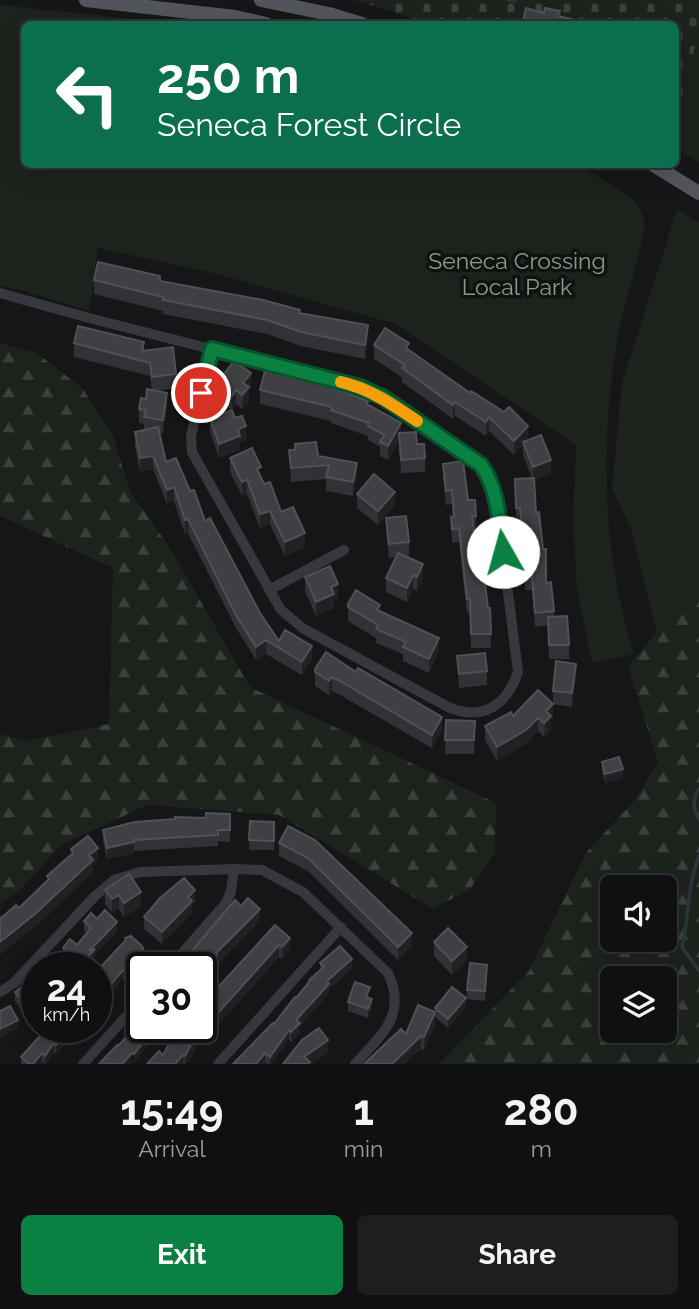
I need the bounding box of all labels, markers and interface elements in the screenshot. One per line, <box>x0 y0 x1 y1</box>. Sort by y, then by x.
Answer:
text: 250 m <box>157 47 299 104</box>
icon: left <box>42 49 133 140</box>
text: Seneca Forest Circle <box>157 106 461 143</box>
park label: Seneca Crossing Local Park <box>428 247 606 300</box>
pin <box>171 363 231 423</box>
icon: arrive <box>182 374 220 412</box>
position arrow <box>466 515 540 589</box>
map controls <box>600 875 677 1043</box>
button: sound <box>600 875 677 952</box>
speed limit sign: 30 <box>126 952 217 1043</box>
button: layers <box>600 966 677 1043</box>
text: 24 <box>47 968 86 1009</box>
text: km/h <box>43 1004 90 1025</box>
text: 15:49 <box>120 1086 223 1135</box>
text: 1 <box>353 1086 374 1135</box>
text: 280 <box>504 1086 579 1135</box>
text: Arrival <box>138 1135 206 1162</box>
text: min <box>344 1135 383 1162</box>
text: m <box>531 1135 552 1162</box>
button: Exit <box>21 1215 343 1295</box>
button: Share <box>357 1215 678 1295</box>

